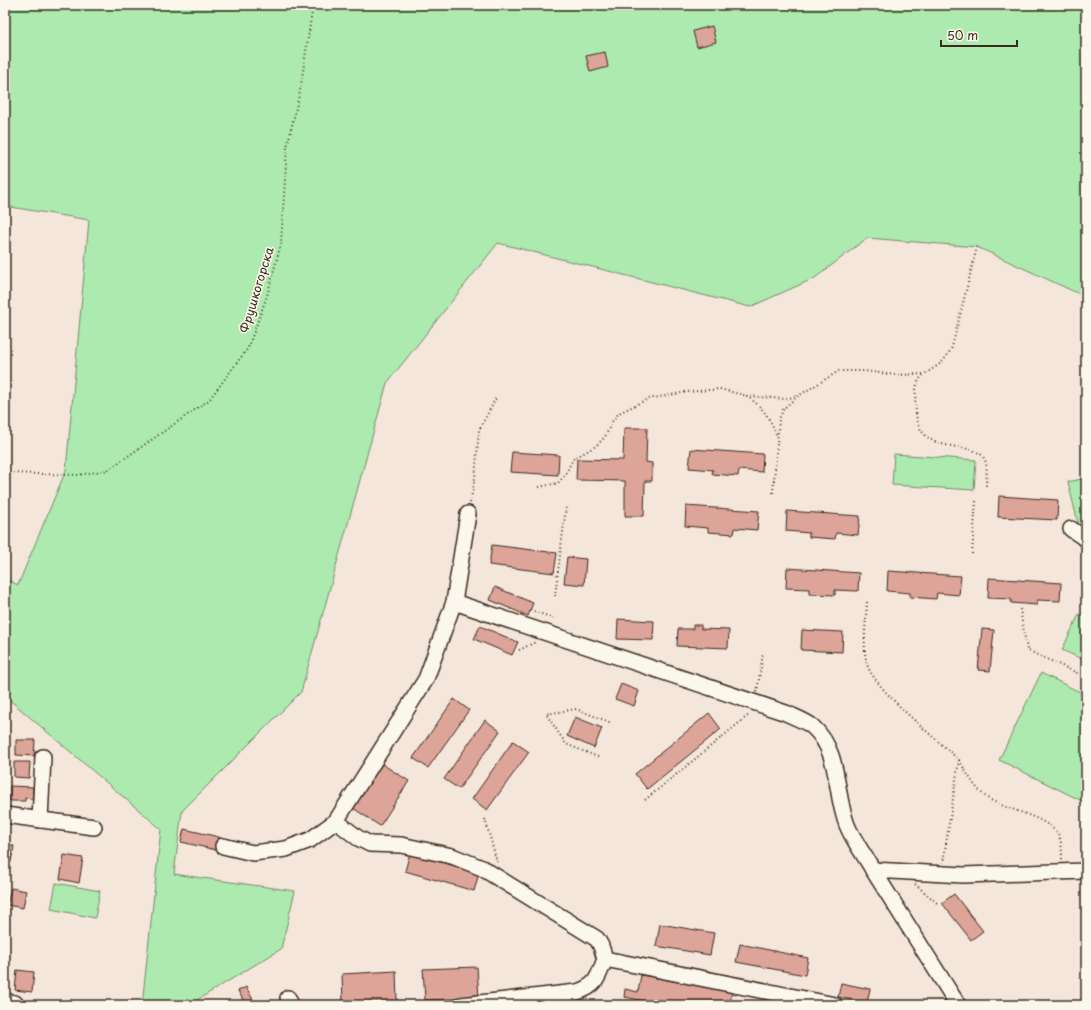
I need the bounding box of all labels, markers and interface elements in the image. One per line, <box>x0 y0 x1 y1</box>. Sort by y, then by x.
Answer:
scale bar <box>941 22 1017 48</box>
text: 50 m <box>947 26 978 44</box>
street label: Фрушкогорска <box>234 244 278 335</box>

